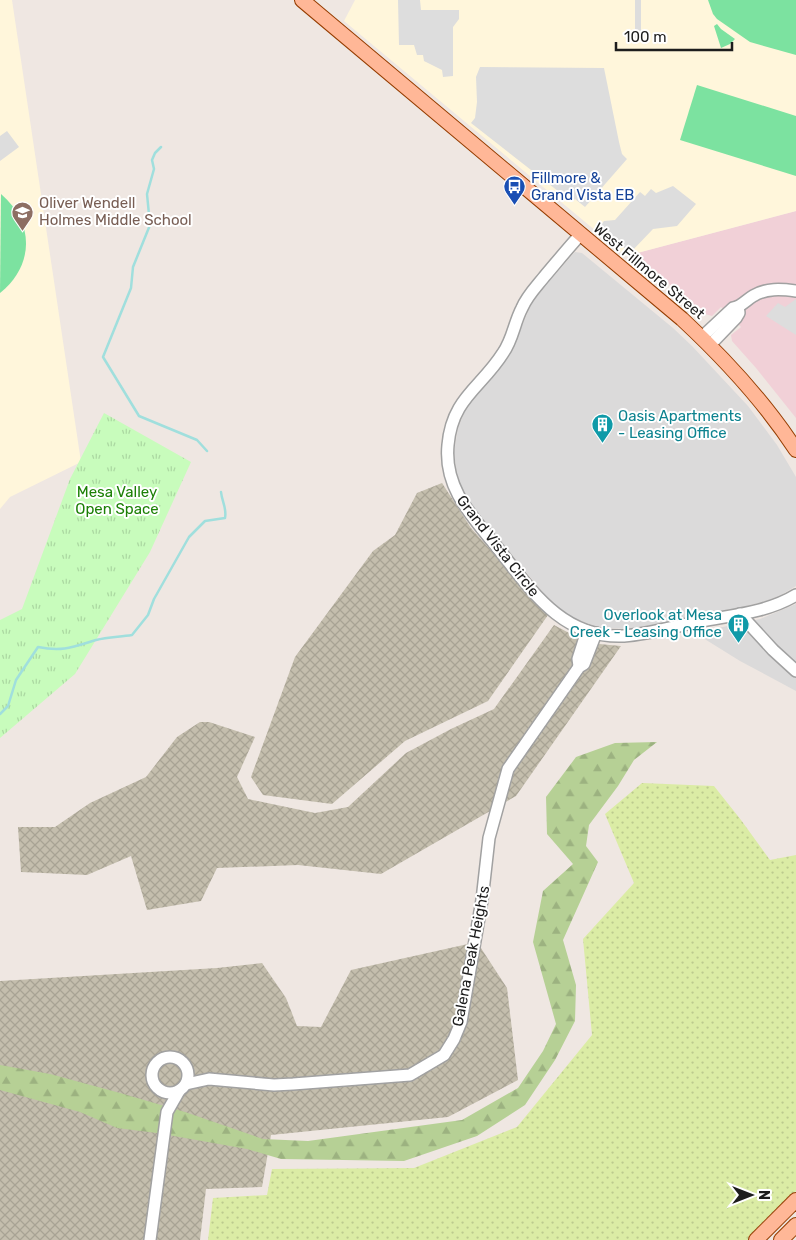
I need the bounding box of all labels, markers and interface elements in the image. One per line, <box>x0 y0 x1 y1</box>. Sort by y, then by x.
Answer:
scale bar <box>616 20 732 52</box>
text: 100 m <box>624 28 666 46</box>
place label: Fillmore & Grand Vista EB <box>531 169 634 204</box>
bus stop icon: Fillmore & Grand Vista EB <box>503 175 527 206</box>
place label: Oliver Wendell Holmes Middle School <box>39 194 192 229</box>
school or university icon: Oliver Wendell Holmes Middle School <box>11 200 35 231</box>
street label: West Fillmore Street <box>590 219 708 323</box>
place label: Oasis Apartments - Leasing Office <box>618 407 742 442</box>
building icon: Oasis Apartments - Leasing Office <box>590 413 614 444</box>
park label: Mesa Valley Open Space <box>75 483 159 518</box>
street label: Grand Vista Circle <box>453 492 543 600</box>
place label: Overlook at Mesa Creek - Leasing Office <box>570 606 722 641</box>
building icon: Overlook at Mesa Creek - Leasing Office <box>726 612 750 643</box>
street label: Galena Peak Heights <box>448 884 494 1028</box>
north arrow <box>726 1170 776 1220</box>
text: N <box>755 1190 772 1200</box>

